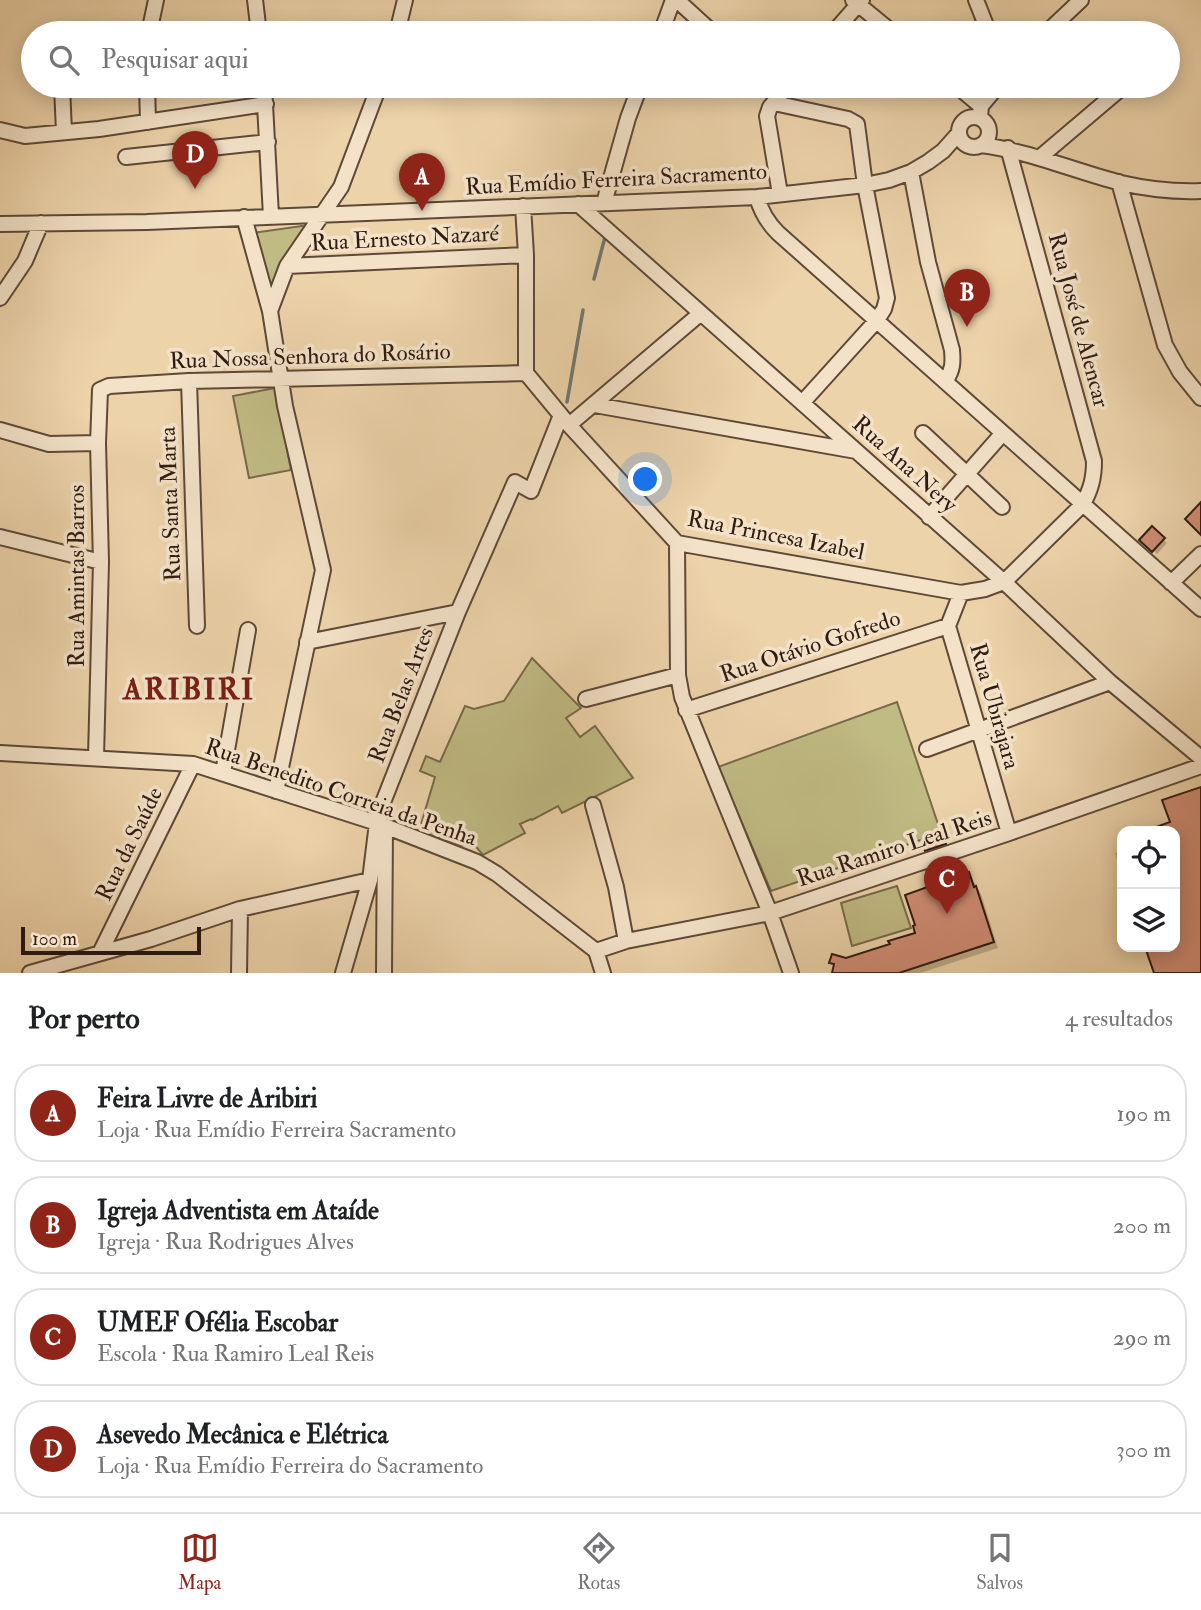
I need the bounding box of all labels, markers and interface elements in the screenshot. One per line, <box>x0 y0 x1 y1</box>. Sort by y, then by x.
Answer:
search box <box>21 21 1180 98</box>
icon: search <box>45 41 83 79</box>
text: Pesquisar aqui <box>101 44 249 76</box>
pin: D <box>172 131 218 189</box>
pin: A <box>399 153 445 211</box>
street label: Rua Emídio Ferreira Sacramento <box>464 157 768 201</box>
street label: Rua Ernesto Nazaré <box>310 219 500 257</box>
street label: Rua José de Alencar <box>1042 230 1116 411</box>
pin: B <box>944 269 990 327</box>
street label: Rua Nossa Senhora do Rosário <box>169 337 451 375</box>
street label: Rua Ana Nery <box>846 409 964 519</box>
street label: Rua Santa Marta <box>153 425 187 582</box>
your location <box>628 462 662 496</box>
street label: Rua Amintas Barros <box>62 484 91 667</box>
street label: Rua Princesa Izabel <box>685 504 867 566</box>
street label: Rua Otávio Gofredo <box>716 603 904 689</box>
street label: Rua Belas Artes <box>362 623 440 767</box>
street label: Rua Ubirajara <box>963 640 1027 773</box>
district label: ARIBIRI <box>121 671 255 708</box>
street label: Rua Benedito Correia da Penha <box>201 732 481 852</box>
street label: Rua da Saúde <box>89 782 169 906</box>
street label: Rua Ramiro Leal Reis <box>793 803 995 893</box>
map controls <box>1117 826 1180 952</box>
button: locate <box>1117 826 1180 889</box>
pin: C <box>924 856 970 914</box>
button: layers <box>1117 889 1180 952</box>
scale bar <box>21 924 201 956</box>
text: 100 m <box>32 927 77 951</box>
text: Por perto <box>28 1000 140 1037</box>
text: 4 resultados <box>1065 1004 1173 1033</box>
text: Feira Livre de Aribiri <box>97 1083 317 1115</box>
text: A <box>46 1099 60 1128</box>
text: 190 m <box>1117 1099 1171 1128</box>
text: Loja · Rua Emídio Ferreira Sacramento <box>97 1115 456 1144</box>
text: Igreja Adventista em Ataíde <box>97 1195 379 1227</box>
text: B <box>45 1211 61 1240</box>
text: 200 m <box>1113 1211 1171 1240</box>
text: Igreja · Rua Rodrigues Alves <box>97 1227 354 1256</box>
text: UMEF Ofélia Escobar <box>97 1307 338 1339</box>
text: C <box>45 1323 61 1352</box>
text: 290 m <box>1113 1323 1171 1352</box>
text: Escola · Rua Ramiro Leal Reis <box>97 1339 374 1368</box>
text: Asevedo Mecânica e Elétrica <box>97 1419 388 1451</box>
text: D <box>44 1435 62 1464</box>
text: 300 m <box>1116 1435 1171 1464</box>
text: Loja · Rua Emídio Ferreira do Sacramento <box>97 1451 483 1480</box>
tab: Mapa <box>178 1529 221 1595</box>
tab: Rotas <box>577 1529 620 1595</box>
tab: Salvos <box>976 1529 1023 1595</box>

